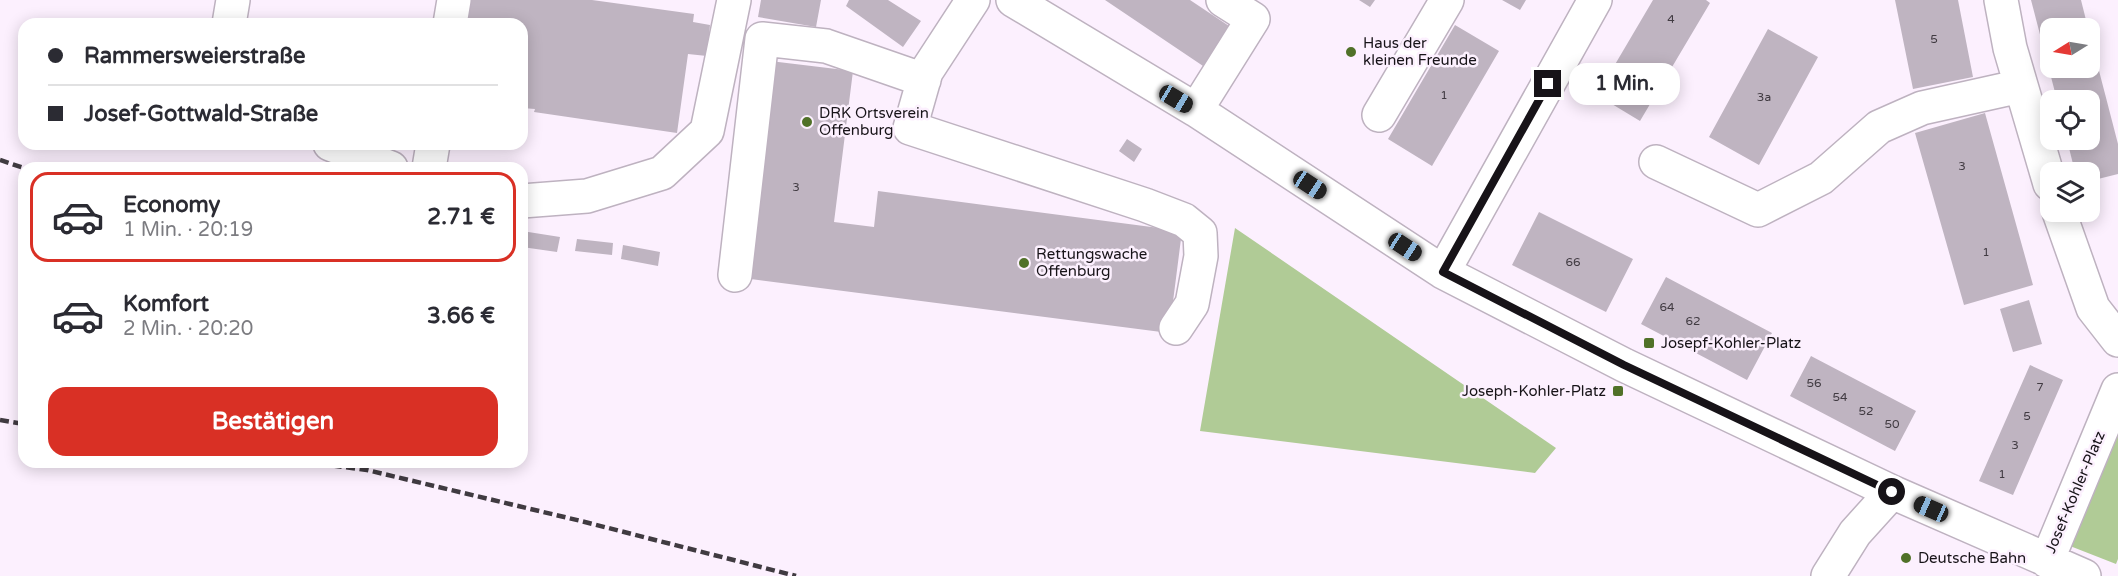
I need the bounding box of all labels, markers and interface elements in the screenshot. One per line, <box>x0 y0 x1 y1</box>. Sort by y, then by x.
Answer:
house number: 4 <box>1667 12 1675 26</box>
north arrow <box>2040 18 2100 78</box>
map controls <box>2040 18 2100 222</box>
house number: 5 <box>1930 32 1938 46</box>
place label: Haus der kleinen Freunde <box>1363 34 1477 69</box>
text: Rammersweierstraße <box>84 43 305 69</box>
marker: Haus der kleinen Freunde <box>1344 45 1358 59</box>
callout: 1 Min. <box>1569 63 1680 105</box>
route end <box>1534 70 1561 97</box>
text: 1 Min. <box>1595 72 1654 96</box>
car <box>1156 82 1196 116</box>
house number: 1 <box>1440 88 1448 102</box>
house number: 3a <box>1757 90 1771 104</box>
button: locate <box>2040 90 2100 150</box>
text: Josef-Gottwald-Straße <box>84 101 318 127</box>
place label: DRK Ortsverein Offenburg <box>819 104 929 139</box>
marker: DRK Ortsverein Offenburg <box>800 115 814 129</box>
house number: 3 <box>1958 159 1966 173</box>
button: layers <box>2040 162 2100 222</box>
car <box>1290 168 1330 202</box>
house number: 3 <box>792 180 800 194</box>
icon: car <box>51 190 105 244</box>
text: Economy <box>123 192 220 218</box>
text: 2.71 € <box>427 204 495 230</box>
text: 1 Min. · 20:19 <box>123 218 253 242</box>
car <box>1385 230 1425 264</box>
place label: Rettungswache Offenburg <box>1036 245 1147 280</box>
house number: 1 <box>1982 245 1990 259</box>
house number: 66 <box>1565 255 1581 269</box>
marker: Rettungswache Offenburg <box>1017 256 1031 270</box>
icon: car <box>51 289 105 343</box>
text: Komfort <box>123 291 209 317</box>
house number: 64 <box>1659 300 1675 314</box>
text: 3.66 € <box>427 303 495 329</box>
house number: 62 <box>1685 314 1701 328</box>
text: 2 Min. · 20:20 <box>123 317 253 341</box>
place label: Josepf-Kohler-Platz <box>1661 334 1801 352</box>
marker: Josepf-Kohler-Platz <box>1642 336 1656 350</box>
house number: 56 <box>1806 376 1822 390</box>
house number: 7 <box>2036 380 2044 394</box>
place label: Joseph-Kohler-Platz <box>1462 382 1606 400</box>
marker: Joseph-Kohler-Platz <box>1611 384 1625 398</box>
button: Bestätigen <box>48 387 498 456</box>
house number: 54 <box>1832 390 1848 404</box>
house number: 52 <box>1858 404 1874 418</box>
house number: 5 <box>2023 409 2031 423</box>
house number: 50 <box>1884 417 1900 431</box>
street label: Josef-Kohler-Platz <box>2041 428 2109 556</box>
house number: 3 <box>2011 438 2019 452</box>
house number: 1 <box>1998 467 2006 481</box>
route start <box>1878 478 1905 505</box>
car <box>1911 493 1951 525</box>
place label: Deutsche Bahn <box>1918 549 2026 567</box>
marker: Deutsche Bahn <box>1899 551 1913 565</box>

